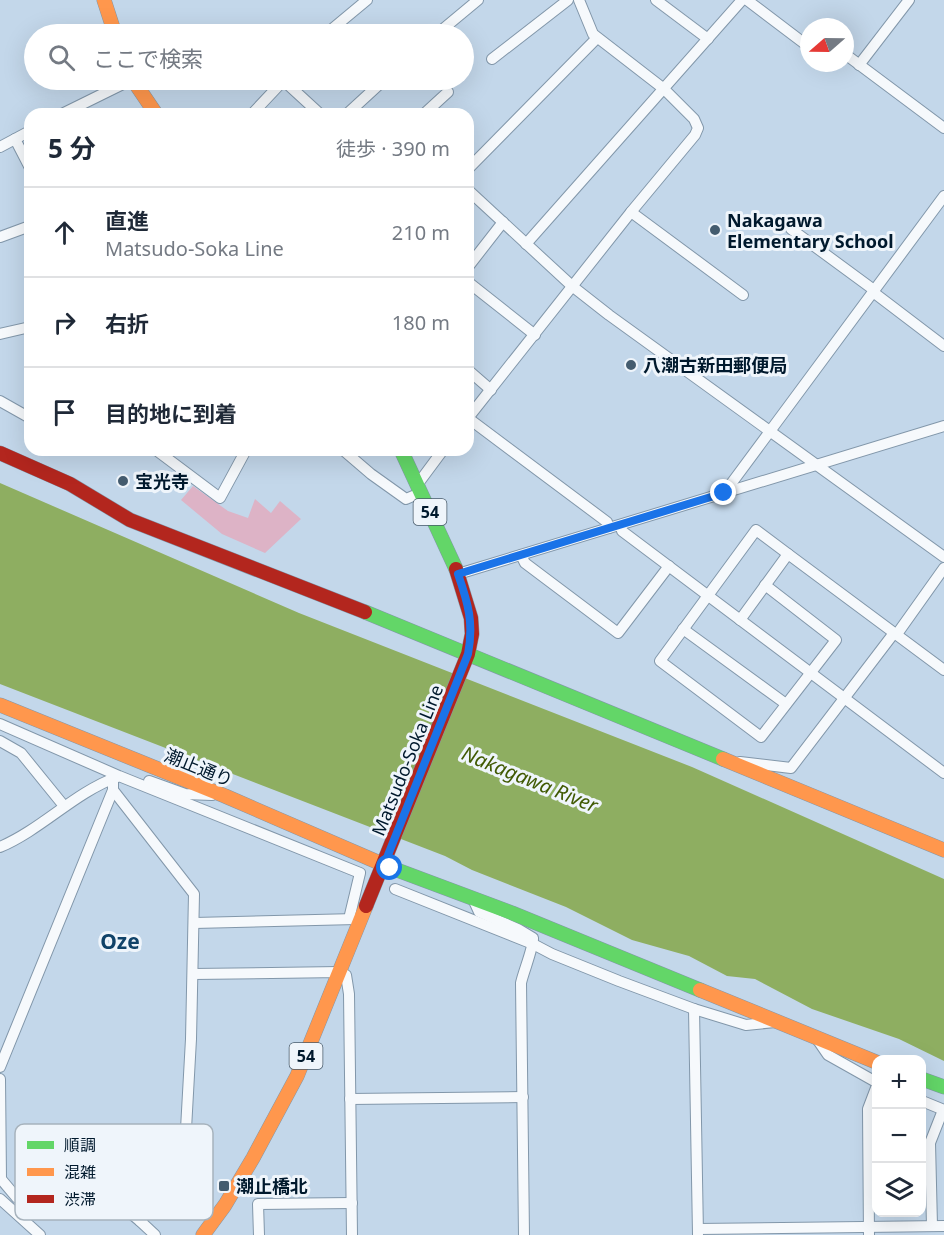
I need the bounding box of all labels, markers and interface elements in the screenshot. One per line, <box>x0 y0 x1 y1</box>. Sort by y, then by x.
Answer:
north arrow <box>800 18 854 72</box>
search box <box>24 24 474 90</box>
icon: search <box>45 41 78 74</box>
text: ここで検索 <box>93 43 203 73</box>
text: 5 分 <box>48 130 96 166</box>
text: 徒歩 · 390 m <box>336 135 450 162</box>
text: 直進 <box>105 205 149 235</box>
place label: Nakagawa Elementary School <box>727 208 894 253</box>
icon: ahead <box>48 216 81 249</box>
text: 210 m <box>392 219 450 246</box>
marker: Nakagawa Elementary School <box>708 223 722 237</box>
text: Matsudo-Soka Line <box>105 235 284 262</box>
icon: right <box>48 306 81 339</box>
text: 右折 <box>105 308 149 338</box>
text: 180 m <box>392 309 450 336</box>
place label: 八潮古新田郵便局 <box>643 353 787 377</box>
marker: 八潮古新田郵便局 <box>624 358 638 372</box>
icon: arrive <box>48 396 81 429</box>
text: 目的地に到着 <box>105 398 237 428</box>
place label: 宝光寺 <box>135 469 189 493</box>
marker: 宝光寺 <box>116 474 130 488</box>
route end <box>710 479 736 505</box>
road number: 54 <box>414 499 446 525</box>
street label: Matsudo-Soka Line <box>366 681 448 839</box>
water label: Nakagawa River <box>458 739 603 819</box>
street label: 潮止通り <box>161 742 237 792</box>
route start <box>376 854 402 880</box>
district label: Oze <box>100 927 140 955</box>
road number: 54 <box>290 1043 322 1069</box>
map controls <box>872 1055 926 1217</box>
button: + <box>872 1055 926 1109</box>
button: − <box>872 1109 926 1163</box>
legend <box>15 1124 213 1220</box>
text: 順調 <box>64 1134 96 1156</box>
text: 混雑 <box>64 1161 96 1183</box>
button: layers <box>872 1163 926 1217</box>
place label: 潮止橋北 <box>236 1174 308 1198</box>
marker: 潮止橋北 <box>217 1179 231 1193</box>
text: 渋滞 <box>64 1188 96 1210</box>

